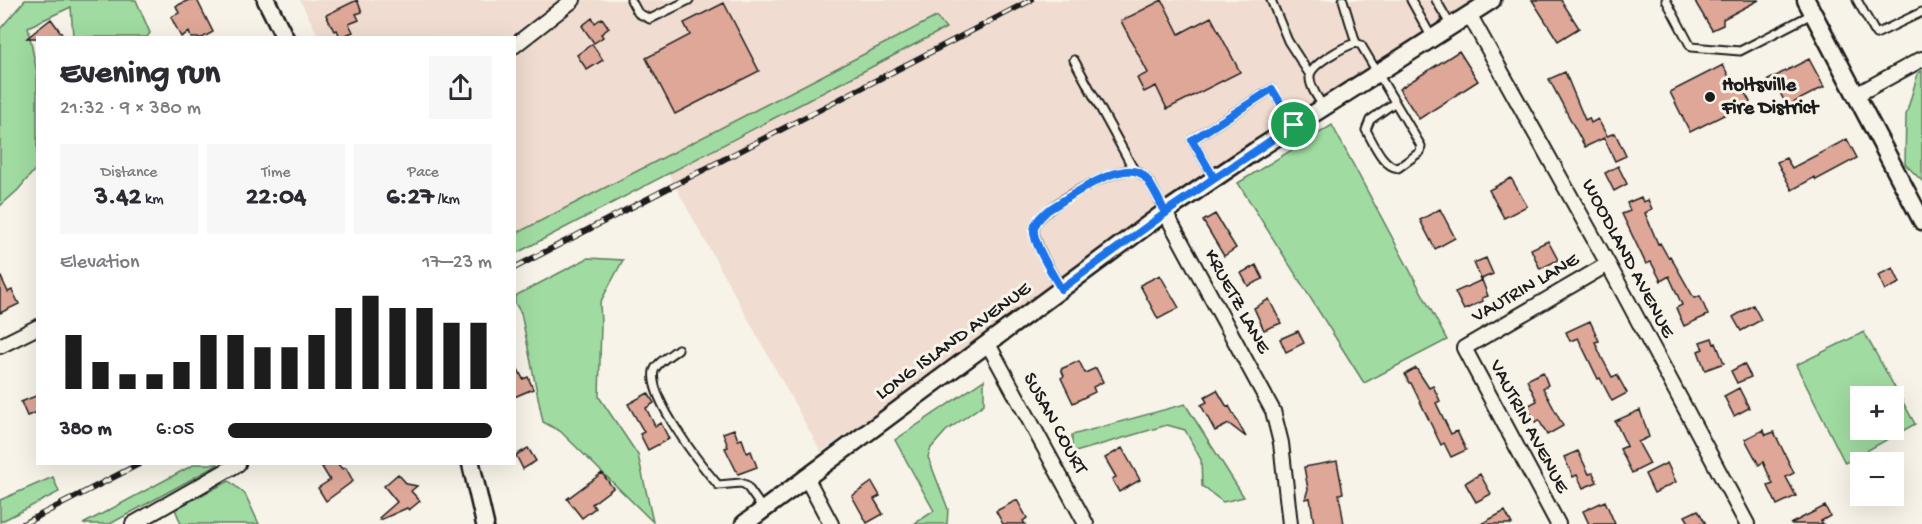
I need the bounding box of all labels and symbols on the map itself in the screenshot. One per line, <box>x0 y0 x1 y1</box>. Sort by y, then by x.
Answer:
place label: Holtsville Fire District <box>1721 75 1820 121</box>
marker: Holtsville Fire District <box>1703 90 1717 104</box>
pin <box>1268 99 1319 150</box>
street label: WOODLAND AVENUE <box>1575 176 1679 344</box>
street label: KRUETZ LANE <box>1198 246 1275 359</box>
street label: VAUTRIN LANE <box>1467 248 1585 329</box>
street label: LONG ISLAND AVENUE <box>872 277 1037 406</box>
street label: VAUTRIN AVENUE <box>1483 356 1574 499</box>
street label: SUSAN COURT <box>1017 369 1092 480</box>

